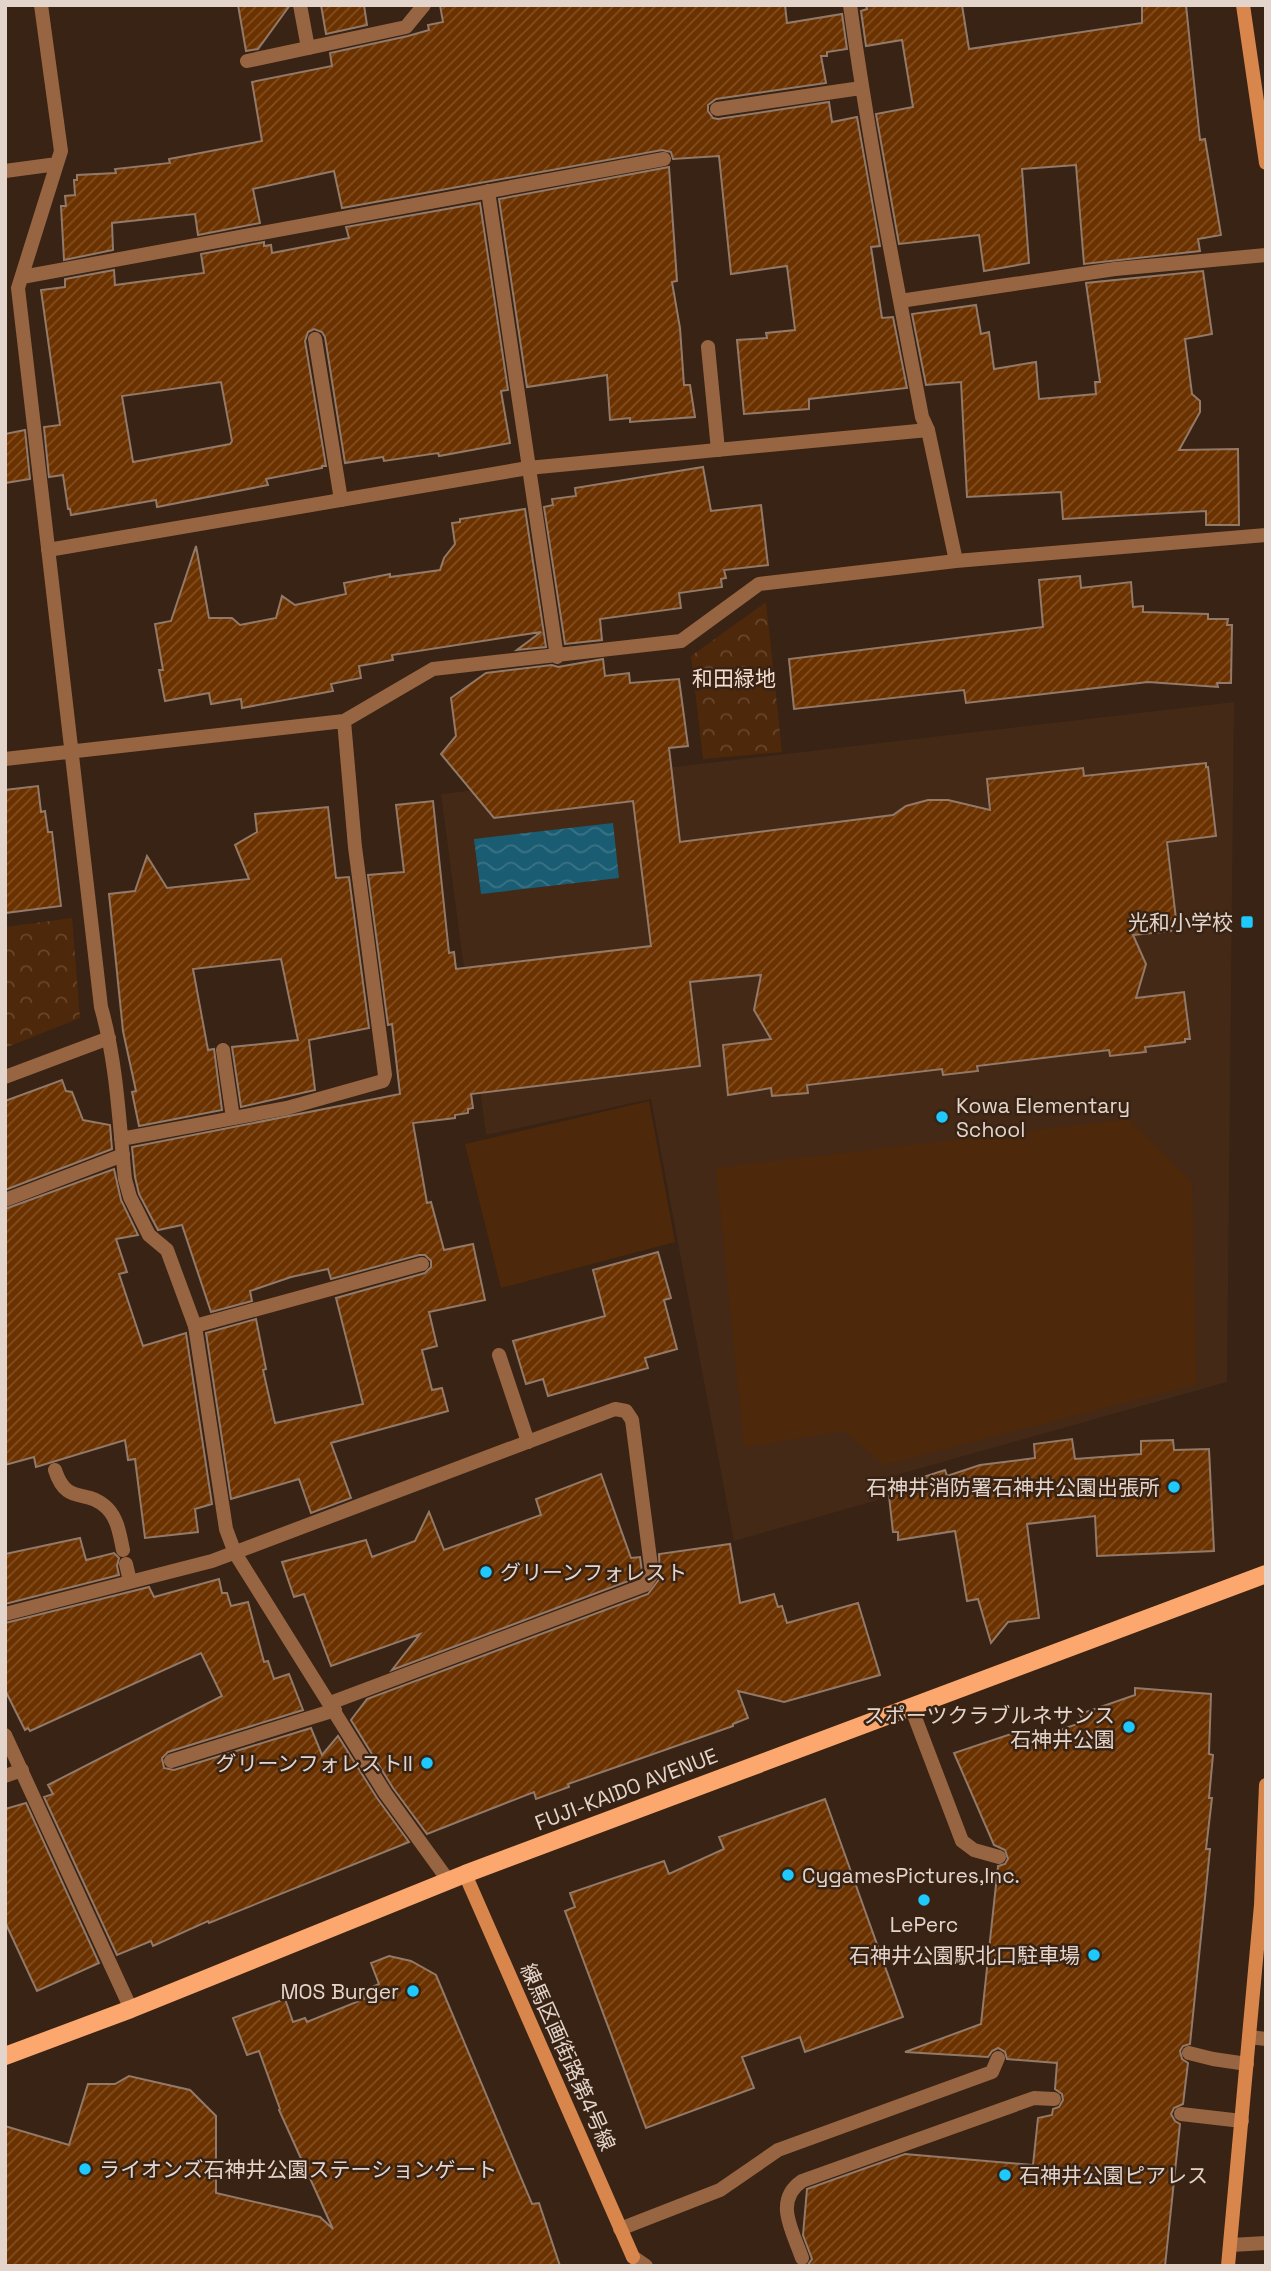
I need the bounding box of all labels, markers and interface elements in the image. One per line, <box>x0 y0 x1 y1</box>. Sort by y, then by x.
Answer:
park label: 和田緑地 <box>692 665 776 692</box>
place label: 光和小学校 <box>1128 909 1233 936</box>
marker: 光和小学校 <box>1239 914 1255 930</box>
place label: Kowa Elementary School <box>956 1092 1130 1143</box>
marker: Kowa Elementary School <box>934 1109 950 1125</box>
place label: 石神井消防署石神井公園出張所 <box>866 1474 1160 1501</box>
marker: 石神井消防署石神井公園出張所 <box>1166 1479 1182 1495</box>
place label: グリーンフォレスト <box>500 1559 687 1586</box>
marker: グリーンフォレスト <box>478 1564 494 1580</box>
place label: スポーツクラブルネサンス 石神井公園 <box>864 1702 1115 1753</box>
marker: スポーツクラブルネサンス 石神井公園 <box>1121 1719 1137 1735</box>
street label: FUJI-KAIDO AVENUE <box>531 1742 721 1836</box>
place label: グリーンフォレストII <box>215 1750 413 1777</box>
marker: グリーンフォレストII <box>419 1755 435 1771</box>
place label: CygamesPictures,Inc. <box>802 1862 1020 1889</box>
marker: CygamesPictures,Inc. <box>780 1867 796 1883</box>
marker: LePerc <box>916 1892 932 1908</box>
place label: LePerc <box>890 1911 958 1938</box>
place label: 石神井公園駅北口駐車場 <box>849 1942 1080 1969</box>
marker: 石神井公園駅北口駐車場 <box>1086 1947 1102 1963</box>
street label: 練馬区画街路第4号線 <box>515 1959 621 2155</box>
place label: MOS Burger <box>280 1978 399 2005</box>
marker: MOS Burger <box>405 1983 421 1999</box>
place label: ライオンズ石神井公園ステーションゲート <box>99 2156 497 2183</box>
marker: ライオンズ石神井公園ステーションゲート <box>77 2161 93 2177</box>
place label: 石神井公園ピアレス <box>1019 2162 1208 2189</box>
marker: 石神井公園ピアレス <box>997 2167 1013 2183</box>

